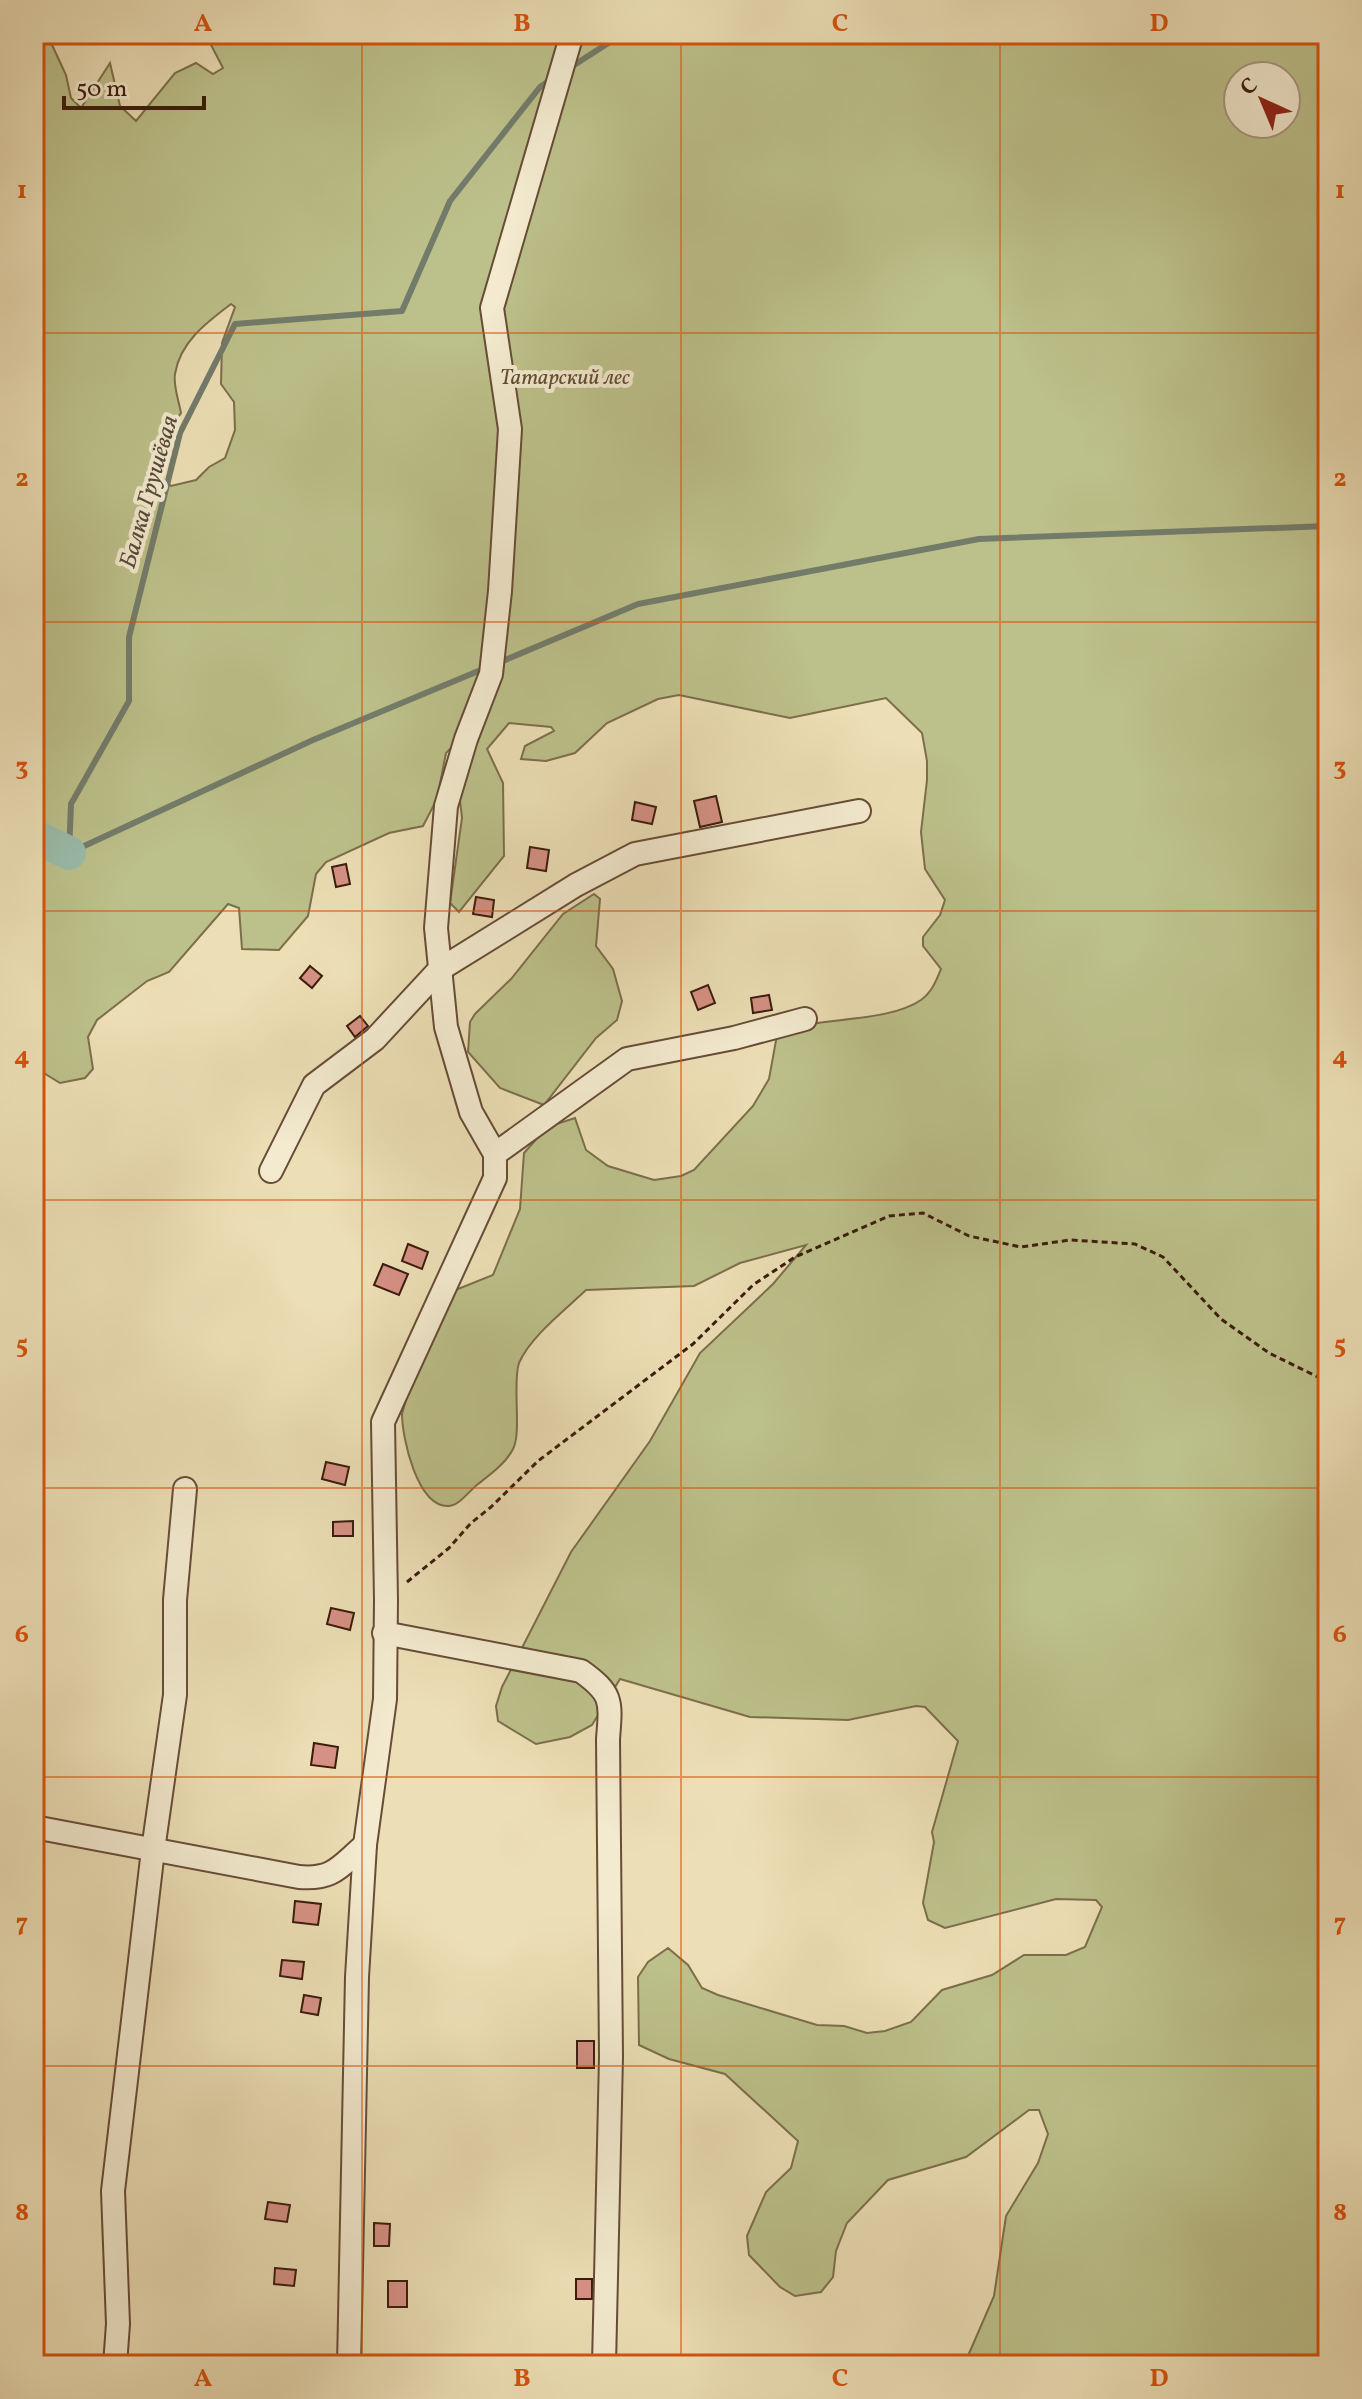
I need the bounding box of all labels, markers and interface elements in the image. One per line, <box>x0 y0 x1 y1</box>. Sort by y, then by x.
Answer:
text: A <box>194 6 213 42</box>
text: B <box>513 6 531 42</box>
text: C <box>832 6 848 42</box>
text: D <box>1149 6 1169 42</box>
scale bar <box>64 60 204 110</box>
north arrow <box>1222 60 1302 140</box>
text: С <box>1234 71 1266 103</box>
text: 50 m <box>76 73 128 107</box>
text: 1 <box>17 173 27 209</box>
text: 1 <box>1335 173 1345 209</box>
park label: Татарский лес <box>500 363 630 394</box>
water label: Балка Грушёвая <box>112 412 188 572</box>
text: 2 <box>15 461 29 497</box>
text: 2 <box>1333 461 1347 497</box>
text: 3 <box>15 750 29 786</box>
text: 3 <box>1333 750 1347 786</box>
text: 4 <box>14 1039 30 1075</box>
text: 4 <box>1332 1039 1348 1075</box>
text: 5 <box>16 1328 28 1364</box>
text: 5 <box>1334 1328 1346 1364</box>
text: 6 <box>15 1617 29 1653</box>
text: 6 <box>1333 1617 1347 1653</box>
text: 7 <box>16 1906 28 1942</box>
text: 7 <box>1334 1906 1346 1942</box>
text: 8 <box>15 2195 29 2231</box>
text: 8 <box>1333 2195 1347 2231</box>
text: A <box>194 2361 213 2397</box>
text: B <box>513 2361 531 2397</box>
text: C <box>832 2361 848 2397</box>
text: D <box>1149 2361 1169 2397</box>

